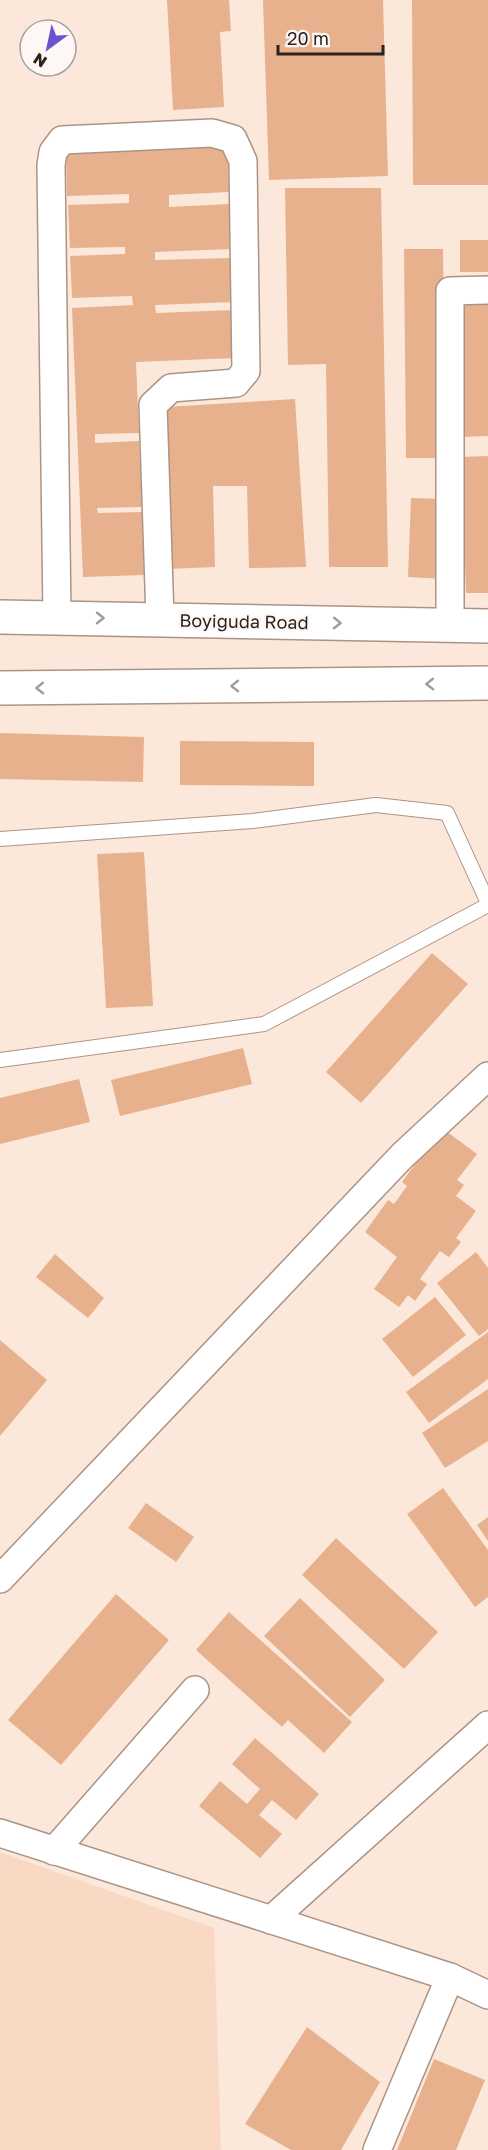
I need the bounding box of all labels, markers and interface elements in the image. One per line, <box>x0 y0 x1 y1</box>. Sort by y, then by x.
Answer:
north arrow <box>18 18 78 78</box>
scale bar <box>278 18 383 56</box>
text: 20 m <box>287 27 329 49</box>
text: N <box>29 49 50 72</box>
street label: Boyiguda Road <box>179 609 309 633</box>
one-way arrow <box>96 611 105 624</box>
one-way arrow <box>333 616 342 629</box>
one-way arrow <box>425 677 434 690</box>
one-way arrow <box>230 679 239 692</box>
one-way arrow <box>35 682 44 694</box>

